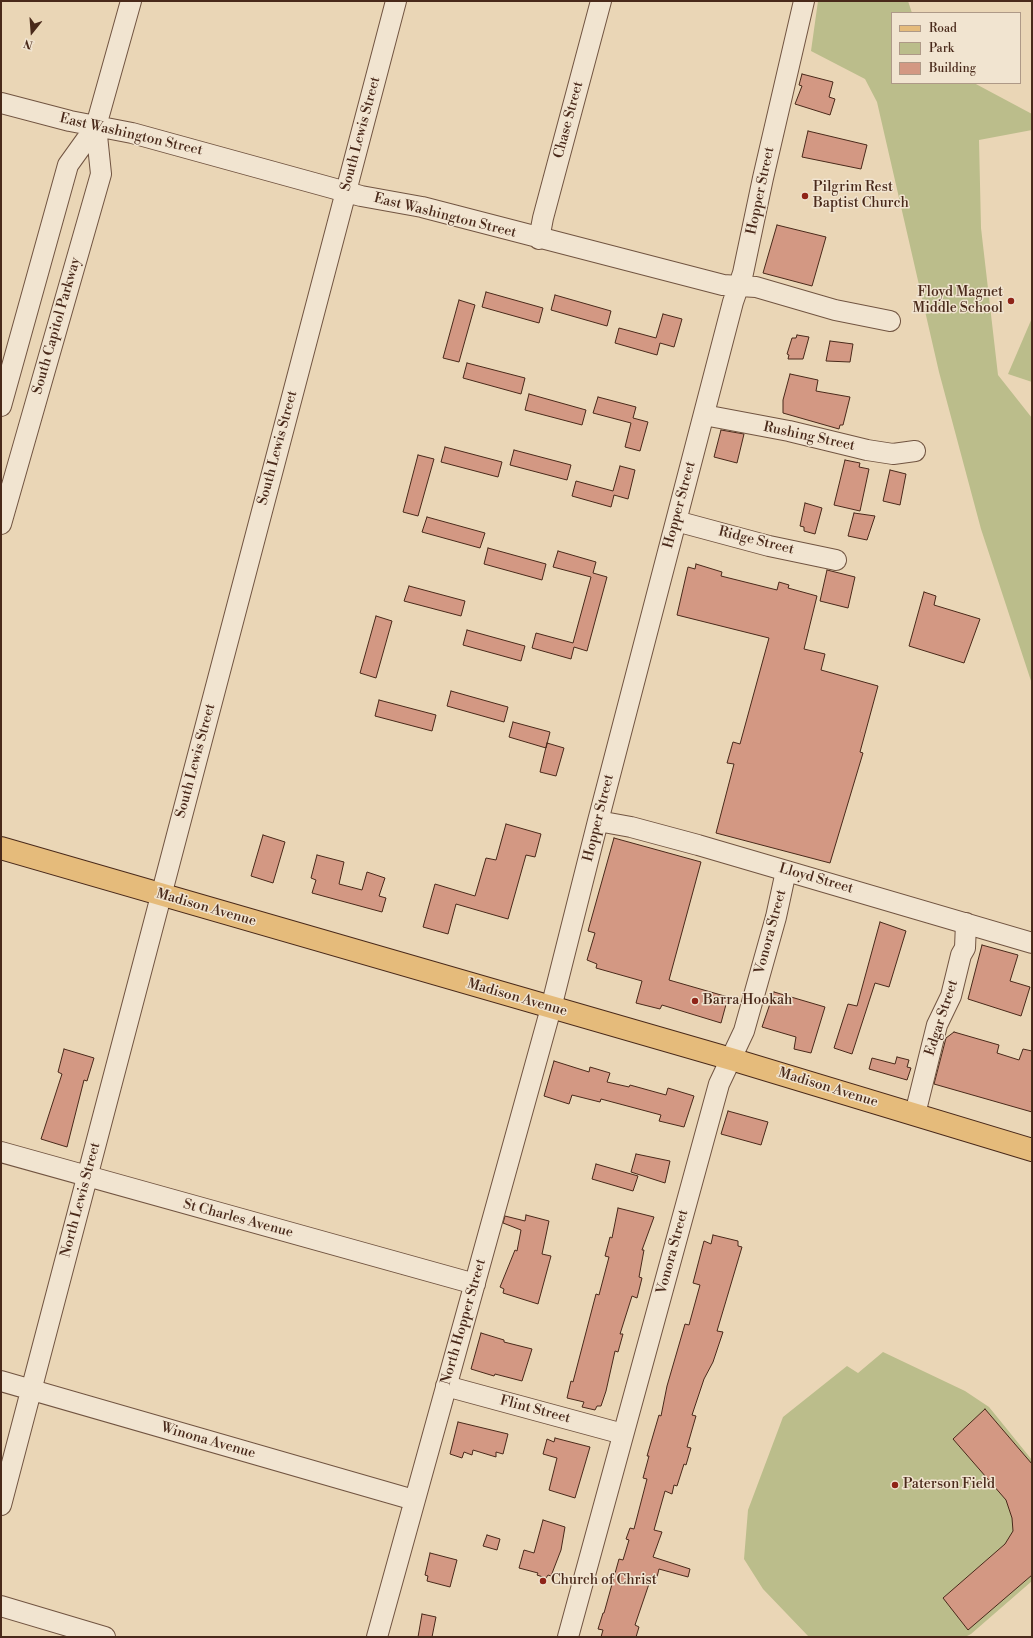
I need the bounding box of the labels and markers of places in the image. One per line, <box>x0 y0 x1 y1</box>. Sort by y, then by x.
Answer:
place label: Pilgrim Rest Baptist Church <box>813 180 909 212</box>
marker: Pilgrim Rest Baptist Church <box>800 191 810 201</box>
place label: Floyd Magnet Middle School <box>913 285 1003 318</box>
marker: Floyd Magnet Middle School <box>1006 296 1016 306</box>
place label: Barra Hookah <box>703 993 792 1009</box>
marker: Barra Hookah <box>690 996 700 1006</box>
place label: Paterson Field <box>903 1477 995 1493</box>
marker: Paterson Field <box>890 1480 900 1490</box>
place label: Church of Christ <box>551 1573 657 1589</box>
marker: Church of Christ <box>538 1576 548 1586</box>

